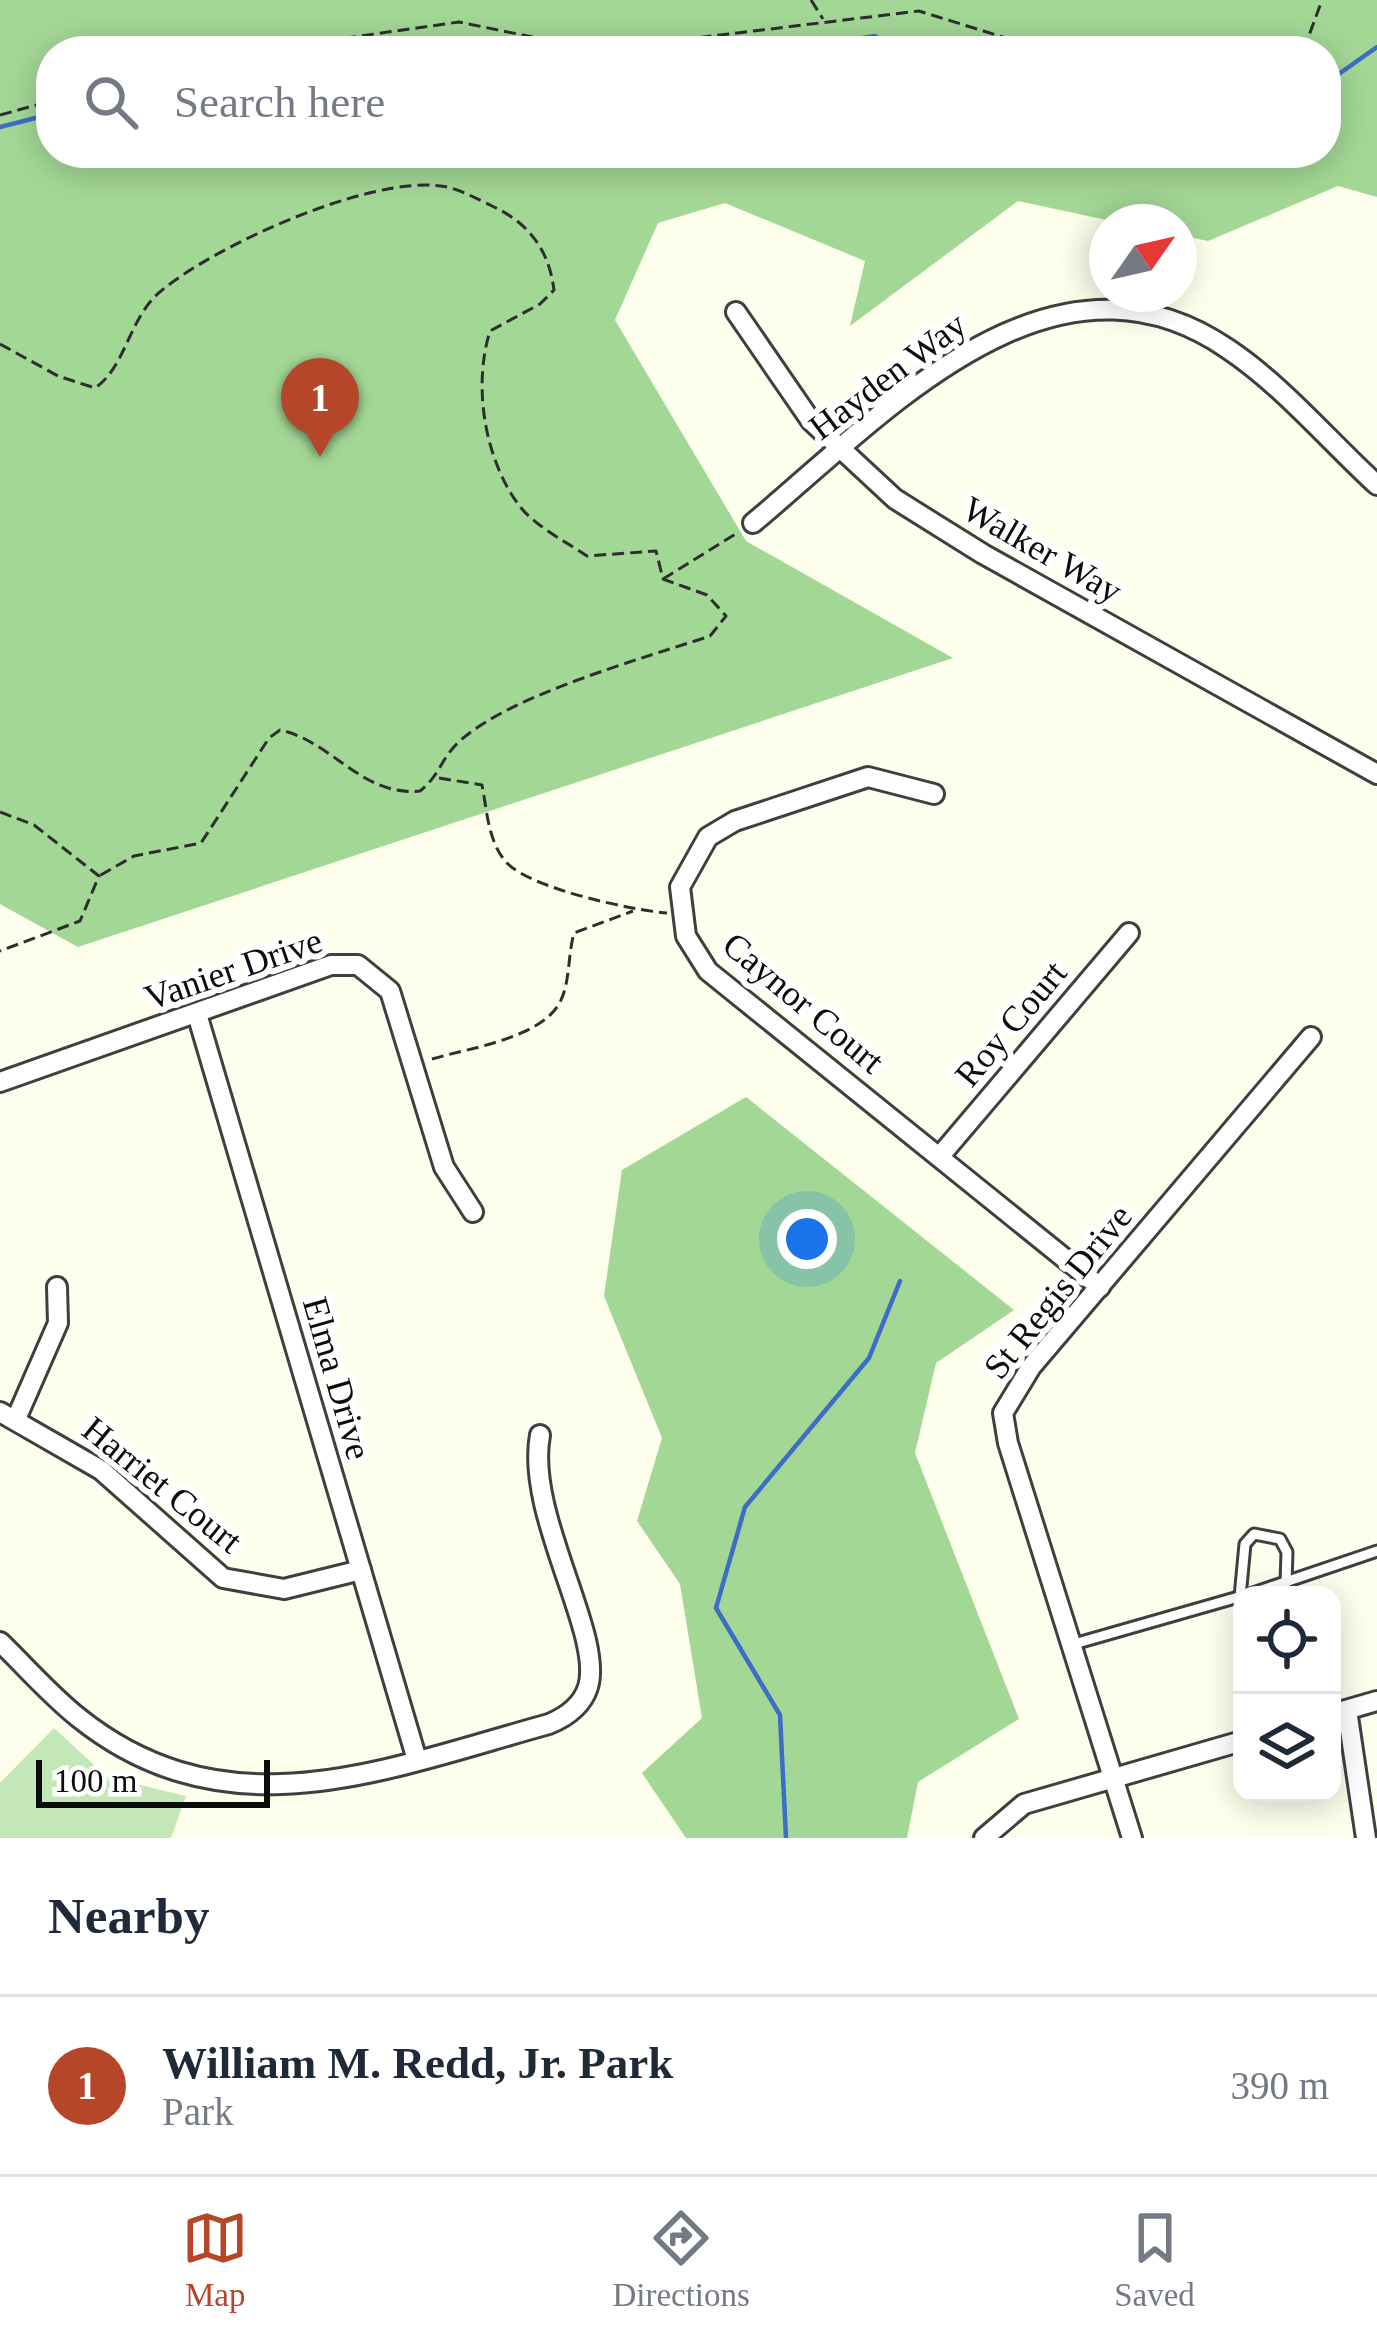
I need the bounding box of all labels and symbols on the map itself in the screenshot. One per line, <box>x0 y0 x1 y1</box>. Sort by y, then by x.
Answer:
north arrow <box>1089 204 1197 312</box>
street label: Hayden Way <box>802 304 974 448</box>
pin: 1 <box>281 358 359 457</box>
street label: Walker Way <box>956 488 1129 611</box>
street label: Vanier Drive <box>139 920 327 1018</box>
street label: Caynor Court <box>715 924 892 1081</box>
street label: Roy Court <box>947 953 1075 1094</box>
street label: St Regis Drive <box>976 1197 1140 1387</box>
your location <box>777 1209 837 1269</box>
street label: Elma Drive <box>295 1293 379 1464</box>
street label: Harriet Court <box>75 1409 250 1561</box>
scale bar <box>36 1754 270 1807</box>

